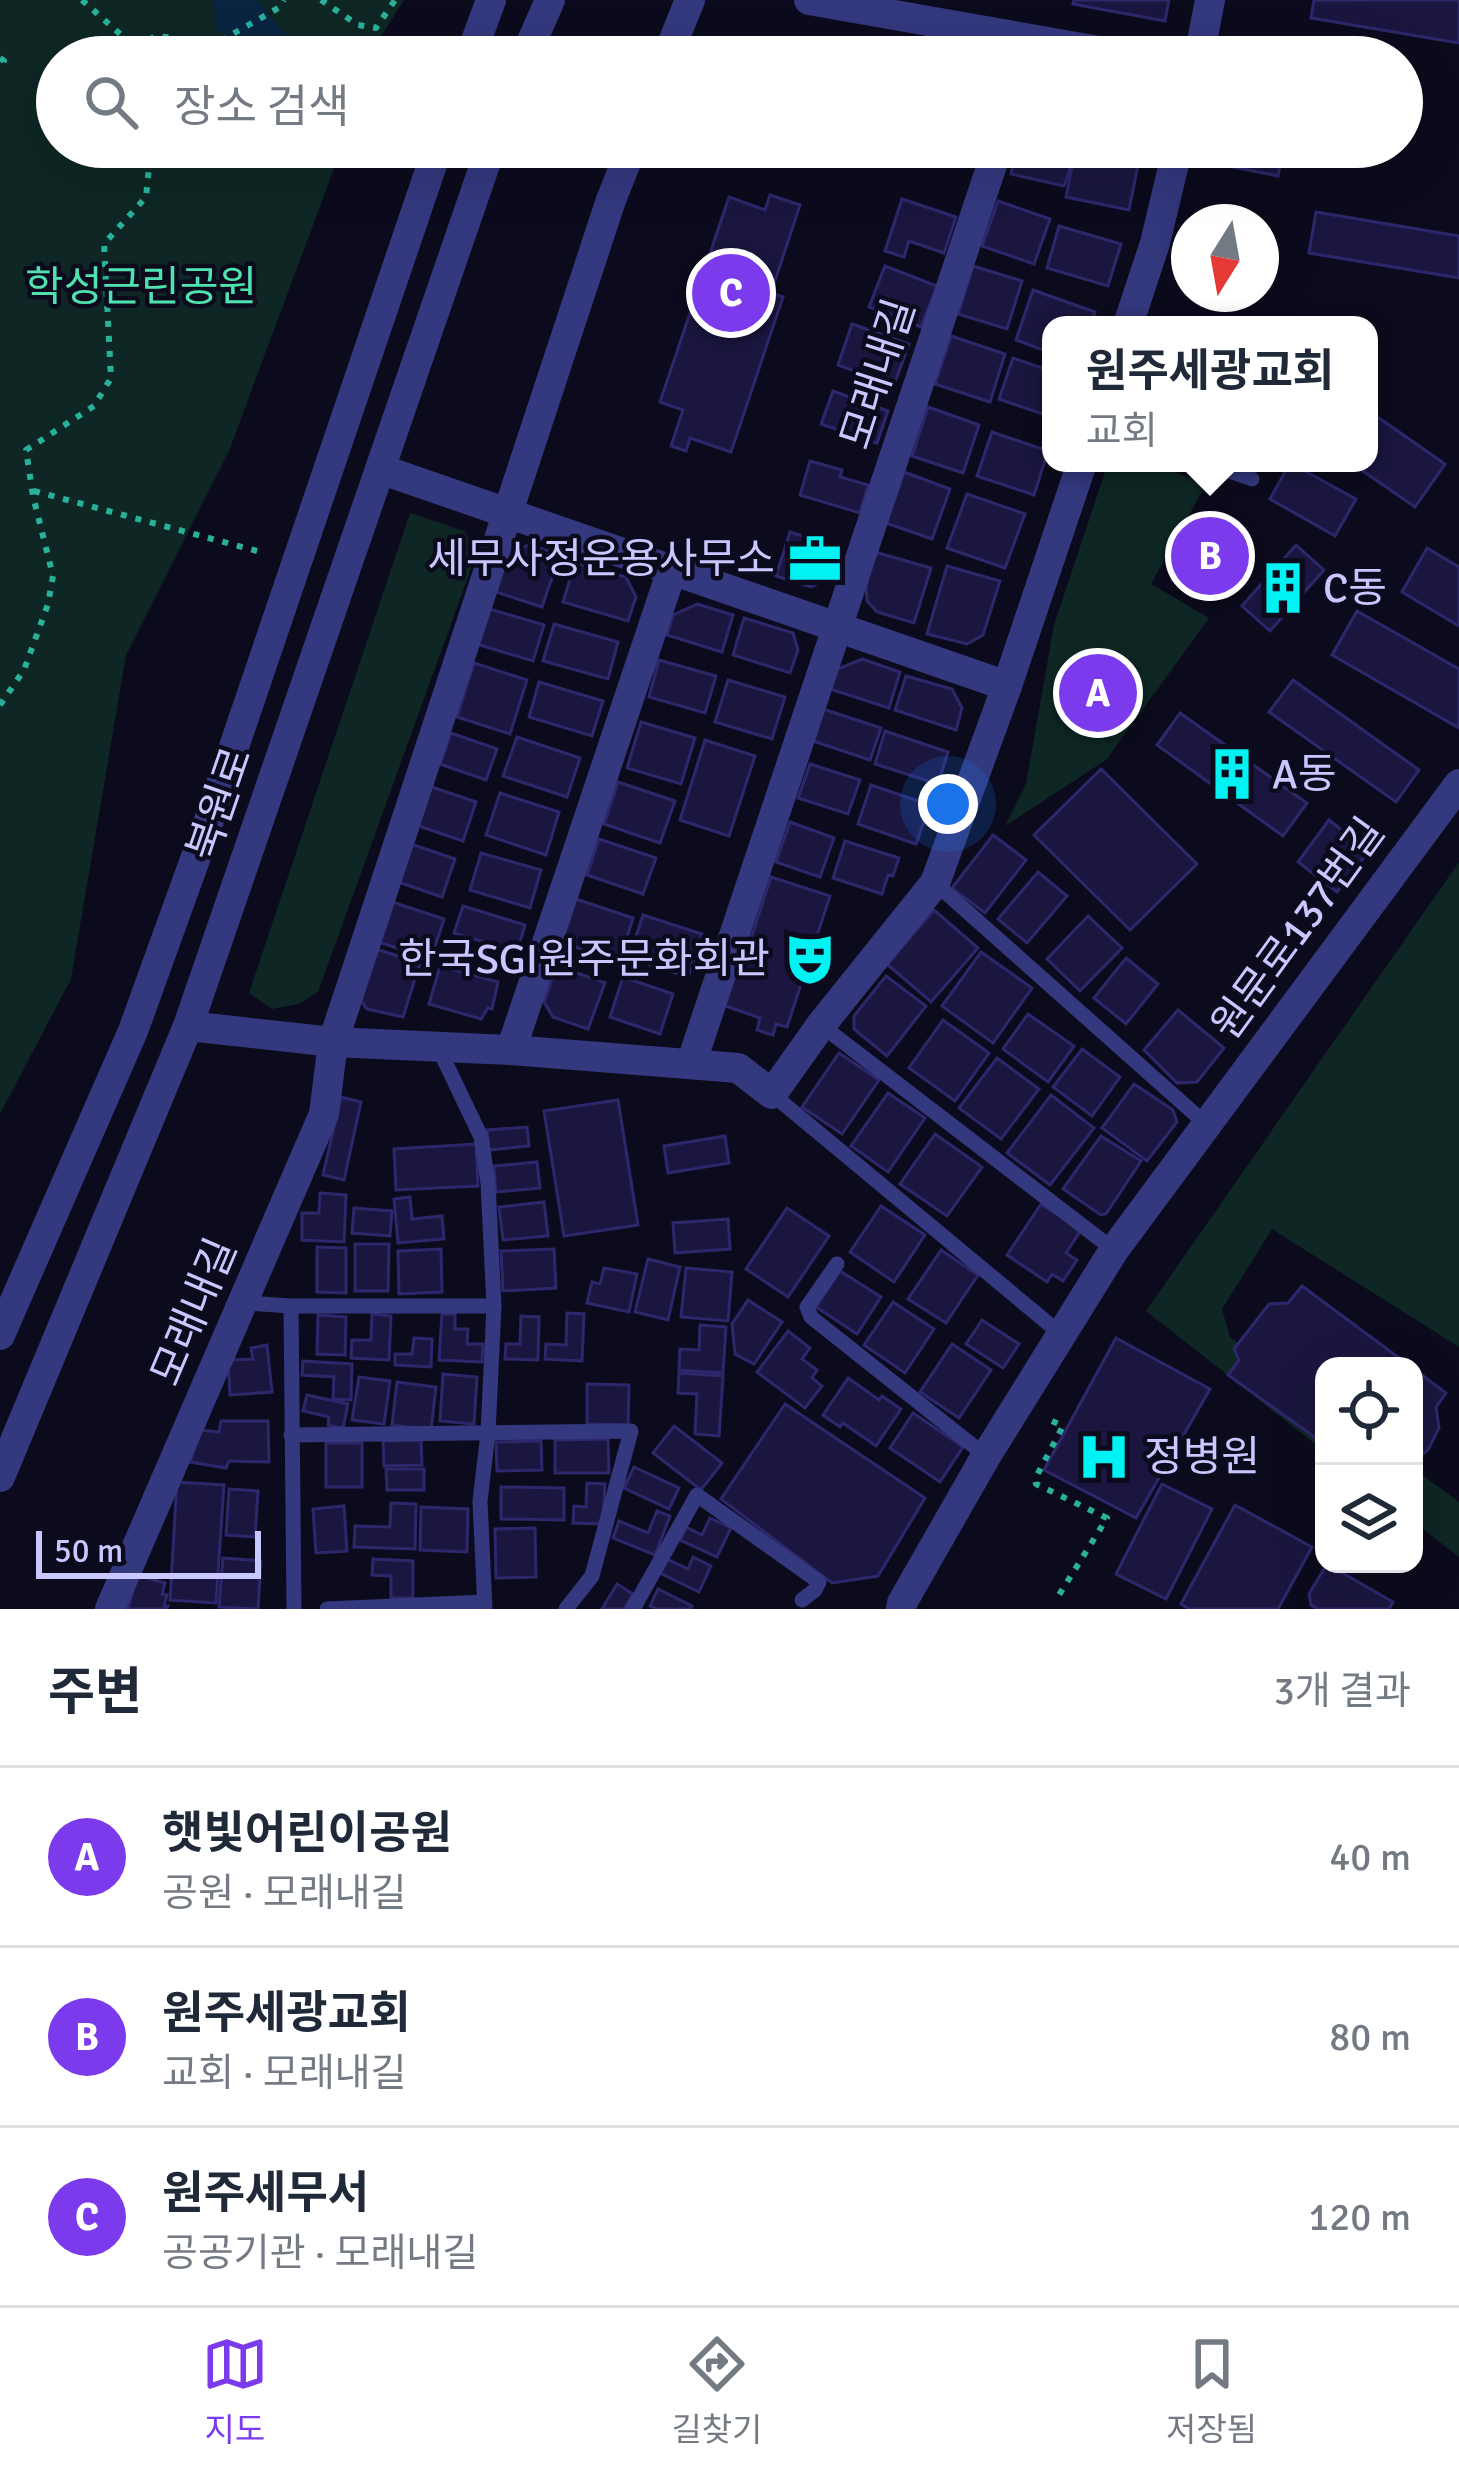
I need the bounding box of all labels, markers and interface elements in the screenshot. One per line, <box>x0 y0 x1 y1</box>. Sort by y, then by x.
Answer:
search box <box>36 36 1423 168</box>
icon: search <box>78 69 144 135</box>
text: 장소 검색 <box>174 80 350 135</box>
north arrow <box>1171 204 1279 312</box>
pin: C <box>692 248 770 338</box>
park label: 학성근린공원 <box>25 262 257 313</box>
street label: 모래내길 <box>830 293 926 455</box>
popup <box>1042 316 1378 472</box>
text: 원주세광교회 <box>1086 344 1334 399</box>
text: 교회 <box>1086 407 1158 455</box>
pin: B <box>1171 511 1249 601</box>
office icon: 세무사정운용사무소 <box>786 530 844 588</box>
place label: 세무사정운용사무소 <box>427 534 775 585</box>
building icon: C동 <box>1254 559 1312 617</box>
place label: C동 <box>1323 563 1387 614</box>
pin: A <box>1059 648 1137 738</box>
street label: 북원로 <box>177 741 263 867</box>
building icon: A동 <box>1203 745 1261 803</box>
place label: A동 <box>1272 749 1336 800</box>
your location <box>918 774 978 834</box>
street label: 원문로137번길 <box>1201 808 1395 1050</box>
theatre icon: 한국SGI원주문화회관 <box>781 930 839 988</box>
place label: 한국SGI원주문화회관 <box>398 934 770 985</box>
street label: 모래내길 <box>140 1231 248 1393</box>
map controls <box>1315 1357 1423 1573</box>
button: locate <box>1315 1357 1423 1465</box>
hospital icon: 정병원 <box>1075 1428 1133 1486</box>
place label: 정병원 <box>1144 1432 1260 1483</box>
button: layers <box>1315 1465 1423 1573</box>
scale bar <box>36 1525 261 1578</box>
text: 50 m <box>54 1531 123 1572</box>
text: 주변 <box>48 1661 142 1724</box>
text: 3개 결과 <box>1274 1667 1411 1715</box>
text: 햇빛어린이공원 <box>162 1806 452 1861</box>
text: A <box>75 1833 99 1881</box>
text: 40 m <box>1329 1833 1411 1881</box>
text: 공원 · 모래내길 <box>162 1869 406 1917</box>
text: 원주세광교회 <box>162 1986 410 2041</box>
text: B <box>75 2013 99 2061</box>
text: 80 m <box>1329 2013 1411 2061</box>
text: 교회 · 모래내길 <box>162 2049 406 2097</box>
text: 원주세무서 <box>162 2166 369 2221</box>
text: C <box>75 2193 99 2241</box>
text: 120 m <box>1308 2193 1411 2241</box>
text: 공공기관 · 모래내길 <box>162 2229 478 2277</box>
tab: 지도 <box>202 2331 268 2451</box>
tab: 길찾기 <box>671 2331 762 2451</box>
tab: 저장됨 <box>1166 2331 1257 2451</box>

